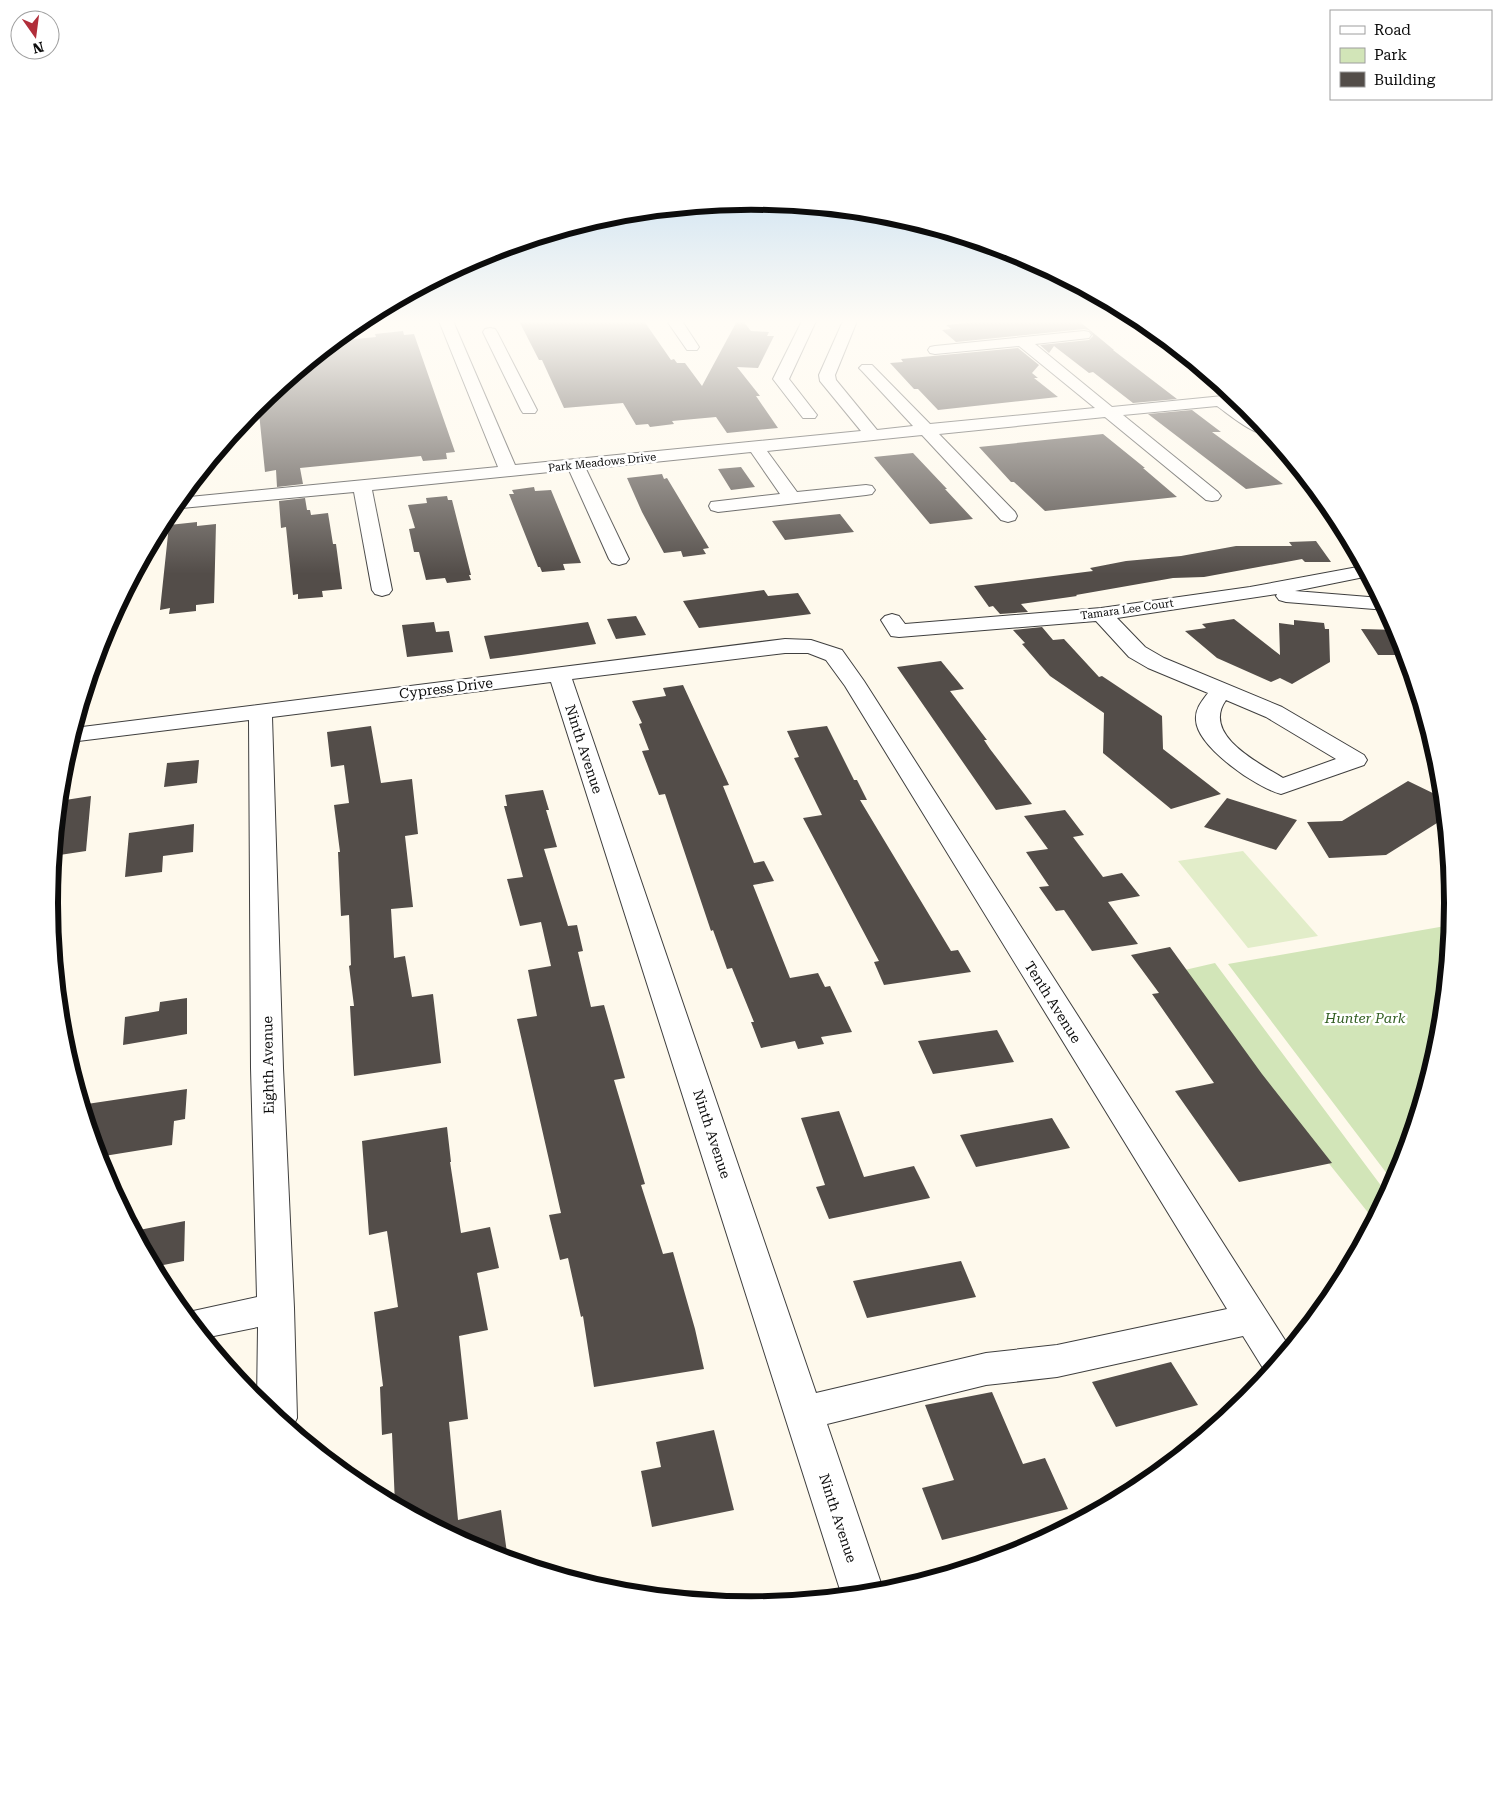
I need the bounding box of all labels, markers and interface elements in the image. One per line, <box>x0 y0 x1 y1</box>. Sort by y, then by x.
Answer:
north arrow <box>10 10 60 60</box>
legend <box>1330 10 1492 100</box>
text: Road <box>1374 21 1411 39</box>
text: N <box>31 39 45 57</box>
text: Park <box>1374 46 1408 64</box>
text: Building <box>1374 71 1436 89</box>
street label: Park Meadows Drive <box>547 450 657 475</box>
street label: Tamara Lee Court <box>1080 597 1174 622</box>
street label: Cypress Drive <box>398 674 494 702</box>
street label: Ninth Avenue <box>562 702 606 796</box>
street label: Tenth Avenue <box>1022 958 1085 1046</box>
park label: Hunter Park <box>1324 1010 1406 1026</box>
street label: Eighth Avenue <box>259 1015 277 1114</box>
street label: Ninth Avenue <box>690 1087 734 1181</box>
street label: Ninth Avenue <box>816 1471 860 1565</box>

